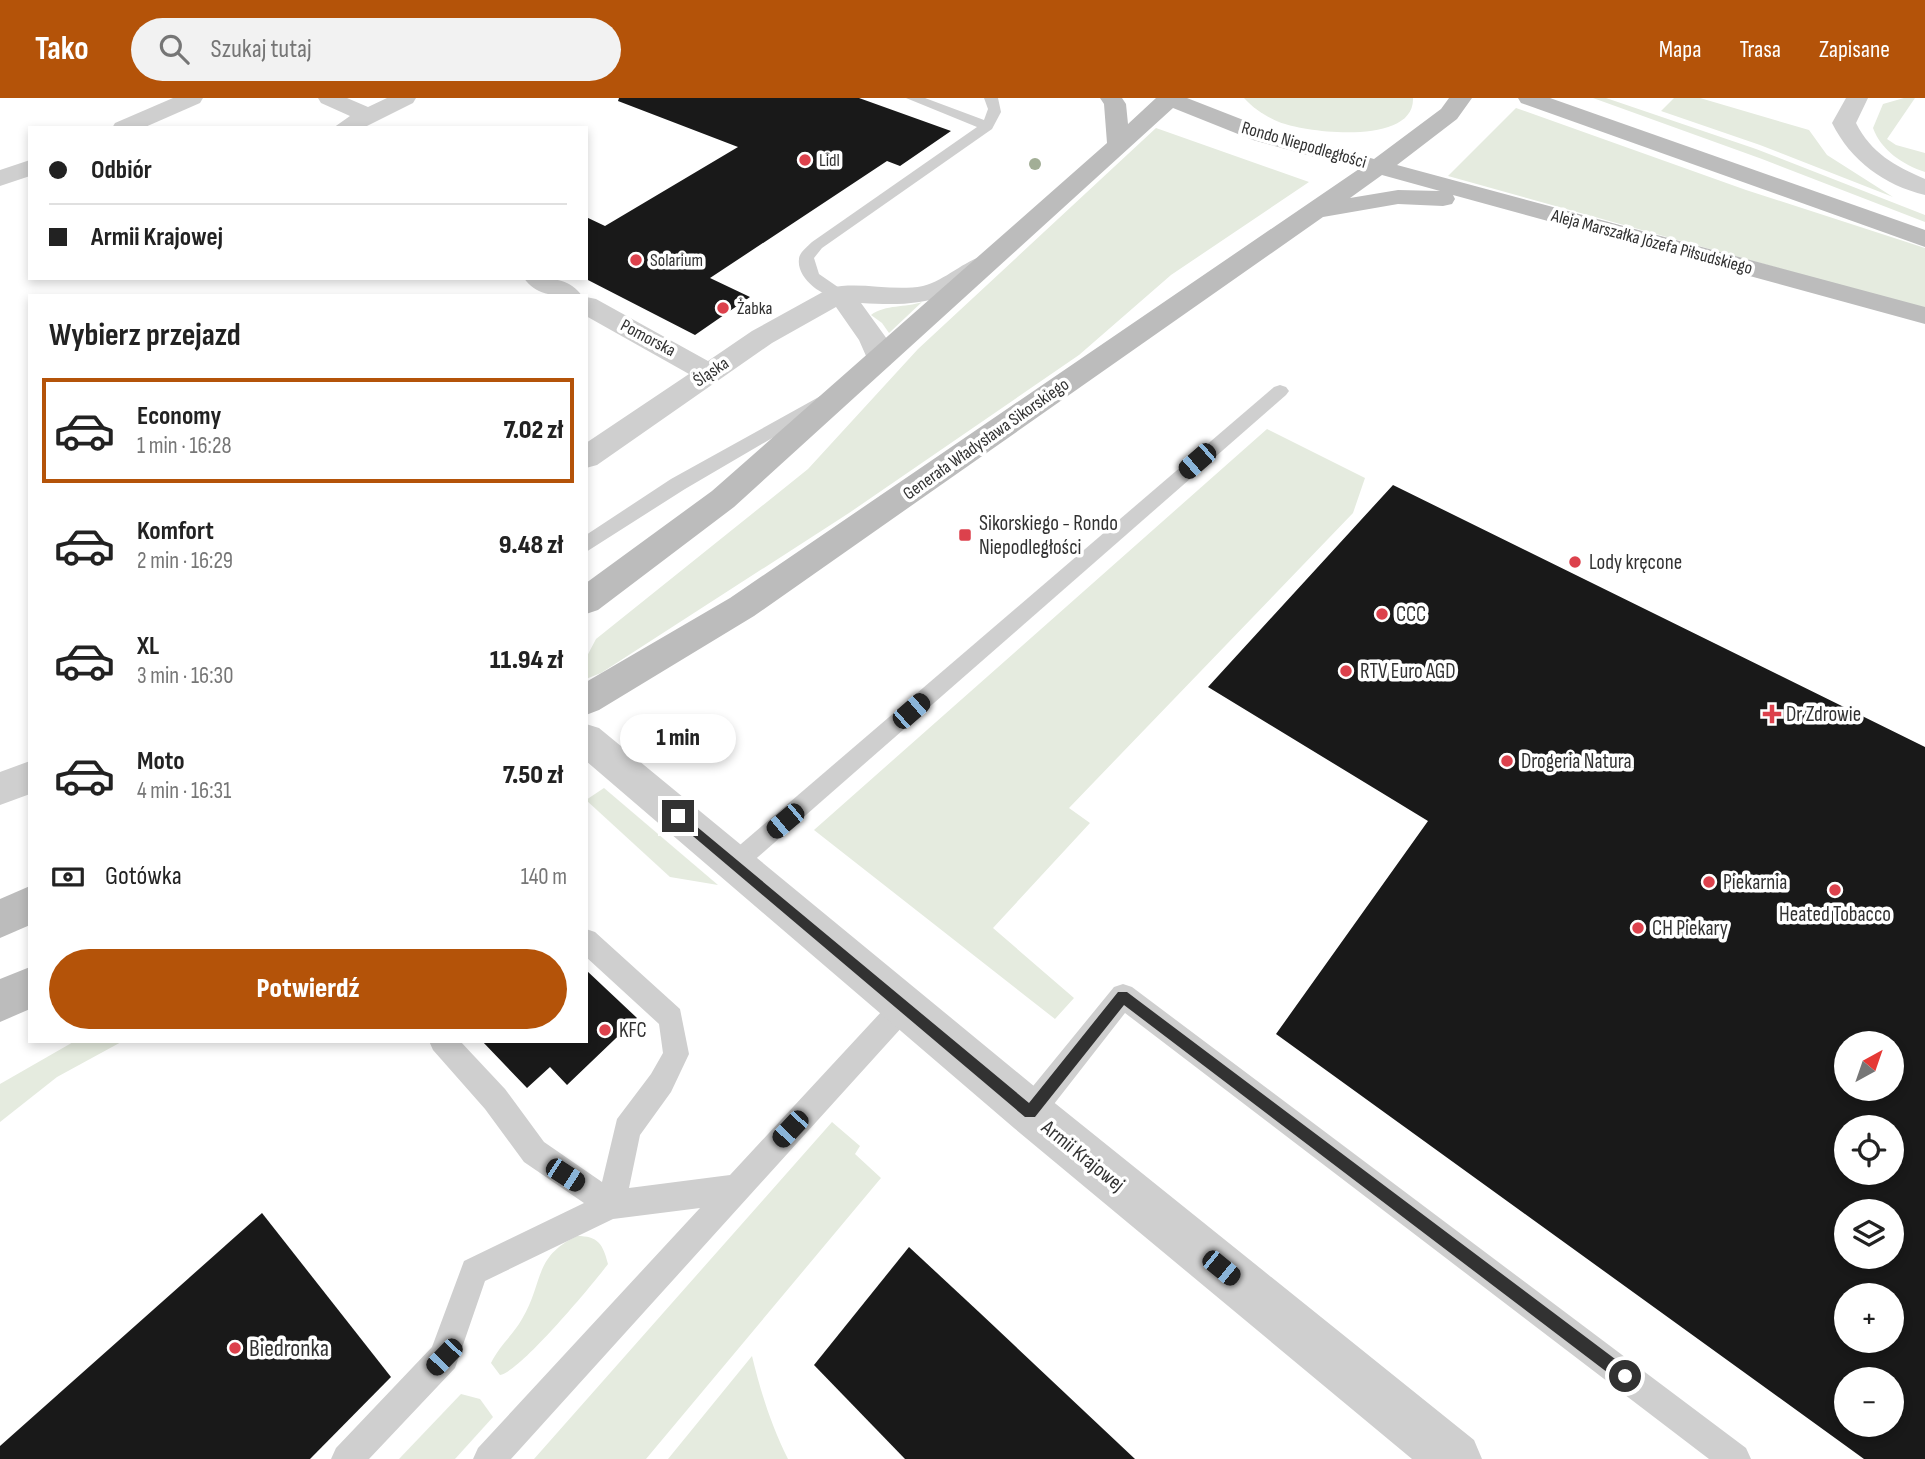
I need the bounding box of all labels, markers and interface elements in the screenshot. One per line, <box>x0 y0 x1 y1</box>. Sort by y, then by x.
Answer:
search box <box>131 18 621 81</box>
text: Tako <box>35 29 89 69</box>
icon: search <box>155 30 193 68</box>
text: Szukaj tutaj <box>211 34 312 65</box>
text: Mapa <box>1659 35 1702 64</box>
text: Trasa <box>1740 35 1781 64</box>
text: Zapisane <box>1819 35 1890 64</box>
street label: Rondo Niepodległości <box>1239 117 1369 173</box>
place label: Lidl <box>819 150 840 171</box>
marker: Lidl <box>797 152 813 168</box>
text: Odbiór <box>91 155 152 186</box>
street label: Aleja Marszałka Józefa Piłsudskiego <box>1548 205 1755 279</box>
text: Armii Krajowej <box>91 222 223 253</box>
place label: Solarium <box>650 250 703 271</box>
marker: Solarium <box>628 252 644 268</box>
place label: Żabka <box>737 298 773 319</box>
marker: Żabka <box>715 300 731 316</box>
street label: Pomorska <box>617 315 679 361</box>
text: Wybierz przejazd <box>49 316 241 355</box>
street label: Śląska <box>689 353 733 391</box>
street label: Generała Władysława Sikorskiego <box>899 374 1073 504</box>
icon: car <box>53 399 116 462</box>
text: Economy <box>137 401 221 432</box>
text: 7.02 zł <box>504 415 563 446</box>
text: 1 min · 16:28 <box>137 432 232 460</box>
car <box>1175 439 1220 483</box>
place label: Sikorskiego - Rondo Niepodległości <box>979 511 1118 560</box>
icon: car <box>53 514 116 577</box>
text: Komfort <box>137 516 214 547</box>
marker: Sikorskiego - Rondo Niepodległości <box>957 527 973 543</box>
text: 9.48 zł <box>499 530 563 561</box>
text: 2 min · 16:29 <box>137 547 233 575</box>
place label: Lody kręcone <box>1589 550 1682 575</box>
marker: Lody kręcone <box>1567 554 1583 570</box>
place label: CCC <box>1396 602 1426 627</box>
marker: CCC <box>1374 606 1390 622</box>
icon: car <box>53 629 116 692</box>
text: XL <box>137 631 159 662</box>
text: 11.94 zł <box>490 645 563 676</box>
place label: RTV Euro AGD <box>1360 659 1456 684</box>
text: 3 min · 16:30 <box>137 662 233 690</box>
marker: RTV Euro AGD <box>1338 663 1354 679</box>
car <box>889 689 934 733</box>
place label: Dr Zdrowie <box>1786 702 1861 727</box>
marker: Dr Zdrowie <box>1764 706 1780 722</box>
callout: 1 min <box>620 714 736 764</box>
text: 1 min <box>656 724 700 752</box>
icon: car <box>53 744 116 807</box>
text: Moto <box>137 746 185 777</box>
place label: Drogeria Natura <box>1521 749 1632 774</box>
marker: Drogeria Natura <box>1499 753 1515 769</box>
text: 7.50 zł <box>503 760 563 791</box>
text: 4 min · 16:31 <box>137 777 231 805</box>
car <box>763 799 808 843</box>
route end <box>662 800 694 832</box>
icon: cash <box>49 858 87 896</box>
text: Gotówka <box>105 861 182 892</box>
text: 140 m <box>521 863 567 891</box>
place label: Piekarnia <box>1723 870 1787 895</box>
marker: Piekarnia <box>1701 874 1717 890</box>
marker: Heated Tobacco <box>1827 882 1843 898</box>
place label: Heated Tobacco <box>1779 902 1891 927</box>
place label: CH Piekary <box>1652 916 1728 941</box>
marker: CH Piekary <box>1630 920 1646 936</box>
button: Potwierdź <box>49 949 567 1029</box>
place label: KFC <box>619 1018 647 1043</box>
marker: KFC <box>597 1022 613 1038</box>
north arrow <box>1834 1031 1904 1101</box>
map controls <box>1834 1031 1904 1437</box>
car <box>768 1106 813 1152</box>
street label: Armii Krajowej <box>1036 1114 1130 1197</box>
button: locate <box>1834 1115 1904 1185</box>
car <box>542 1155 589 1195</box>
button: layers <box>1834 1199 1904 1269</box>
car <box>1199 1247 1244 1289</box>
button: + <box>1834 1283 1904 1353</box>
place label: Biedronka <box>249 1334 329 1363</box>
car <box>422 1335 467 1379</box>
marker: Biedronka <box>227 1340 243 1356</box>
route start <box>1609 1360 1641 1392</box>
button: − <box>1834 1367 1904 1437</box>

